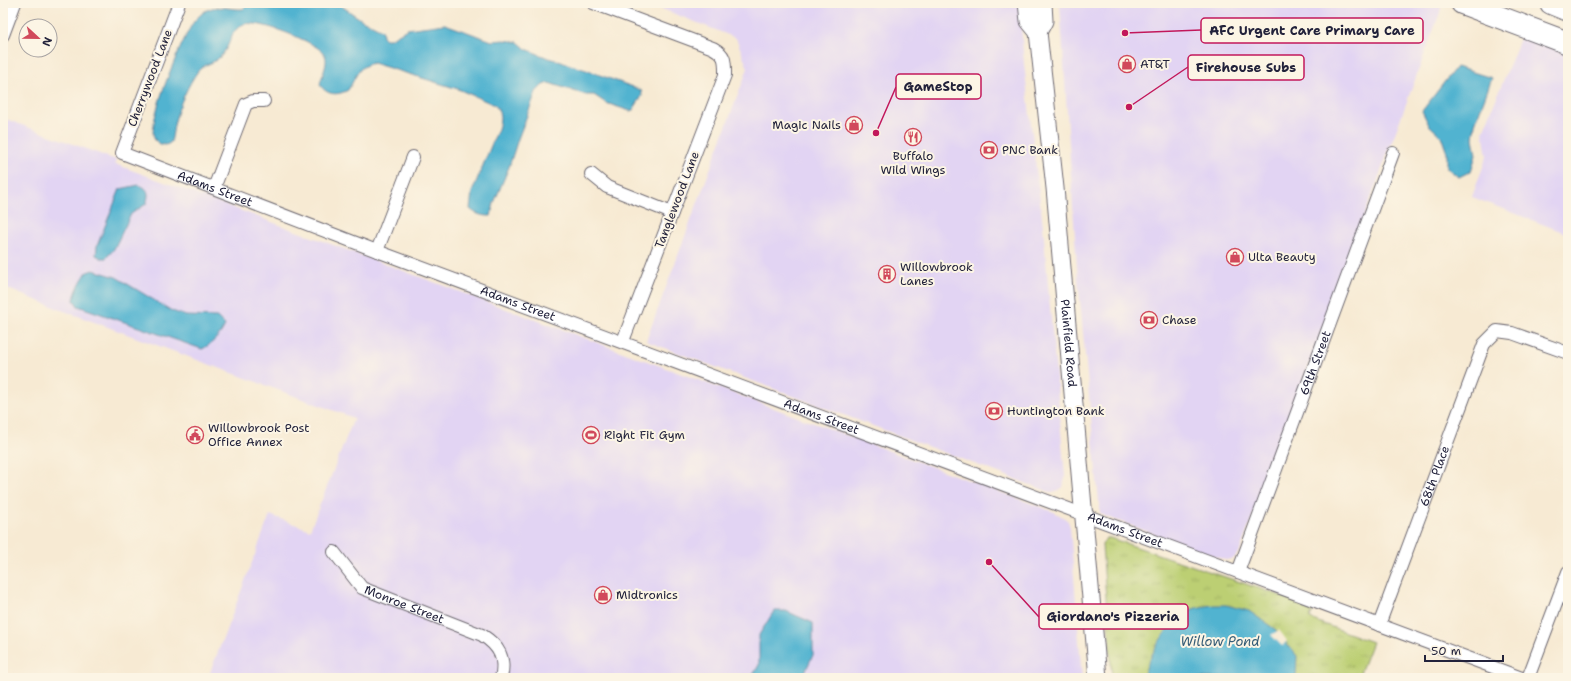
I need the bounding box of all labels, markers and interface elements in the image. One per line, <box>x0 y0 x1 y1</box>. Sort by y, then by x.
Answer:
north arrow <box>18 18 58 58</box>
callout: AFC Urgent Care Primary Care <box>1201 18 1423 43</box>
text: AFC Urgent Care Primary Care <box>1209 22 1415 39</box>
street label: Cherrywood Lane <box>124 27 176 129</box>
text: N <box>38 35 55 49</box>
shop icon: AT&T <box>1117 54 1137 74</box>
callout: Firehouse Subs <box>1188 55 1304 80</box>
place label: AT&T <box>1140 56 1171 72</box>
text: Firehouse Subs <box>1196 59 1296 76</box>
callout: GameStop <box>896 74 981 99</box>
text: GameStop <box>904 78 973 95</box>
shop icon: Magic Nails <box>844 115 864 135</box>
place label: Magic Nails <box>772 117 841 133</box>
restaurant icon: Buffalo Wild Wings <box>903 127 923 147</box>
bank icon: PNC Bank <box>979 140 999 160</box>
place label: PNC Bank <box>1002 142 1058 158</box>
place label: Buffalo Wild Wings <box>880 148 946 178</box>
street label: Tanglewood Lane <box>651 149 703 251</box>
street label: Adams Street <box>175 167 255 210</box>
shop icon: Ulta Beauty <box>1225 247 1245 267</box>
place label: Ulta Beauty <box>1248 249 1316 265</box>
place label: Willowbrook Lanes <box>900 259 973 289</box>
building icon: Willowbrook Lanes <box>877 264 897 284</box>
street label: Adams Street <box>478 282 558 325</box>
street label: Plainfield Road <box>1057 298 1080 388</box>
bank icon: Chase <box>1139 310 1159 330</box>
place label: Chase <box>1162 312 1197 328</box>
street label: 69th Street <box>1296 328 1335 397</box>
street label: Adams Street <box>781 395 861 438</box>
bank icon: Huntington Bank <box>984 401 1004 421</box>
place label: Huntington Bank <box>1007 403 1105 419</box>
place label: Willowbrook Post Office Annex <box>208 420 310 450</box>
public building icon: Willowbrook Post Office Annex <box>185 425 205 445</box>
sports icon: Right Fit Gym <box>581 425 601 445</box>
place label: Right Fit Gym <box>604 427 685 443</box>
street label: 68th Place <box>1416 443 1453 509</box>
street label: Adams Street <box>1085 509 1165 551</box>
street label: Monroe Street <box>362 582 447 627</box>
shop icon: Midtronics <box>593 585 613 605</box>
place label: Midtronics <box>616 587 678 603</box>
callout: Giordano's Pizzeria <box>1039 604 1188 629</box>
text: Giordano's Pizzeria <box>1047 608 1180 625</box>
water label: Willow Pond <box>1180 633 1260 650</box>
scale bar <box>1425 637 1503 663</box>
text: 50 m <box>1431 643 1461 659</box>

